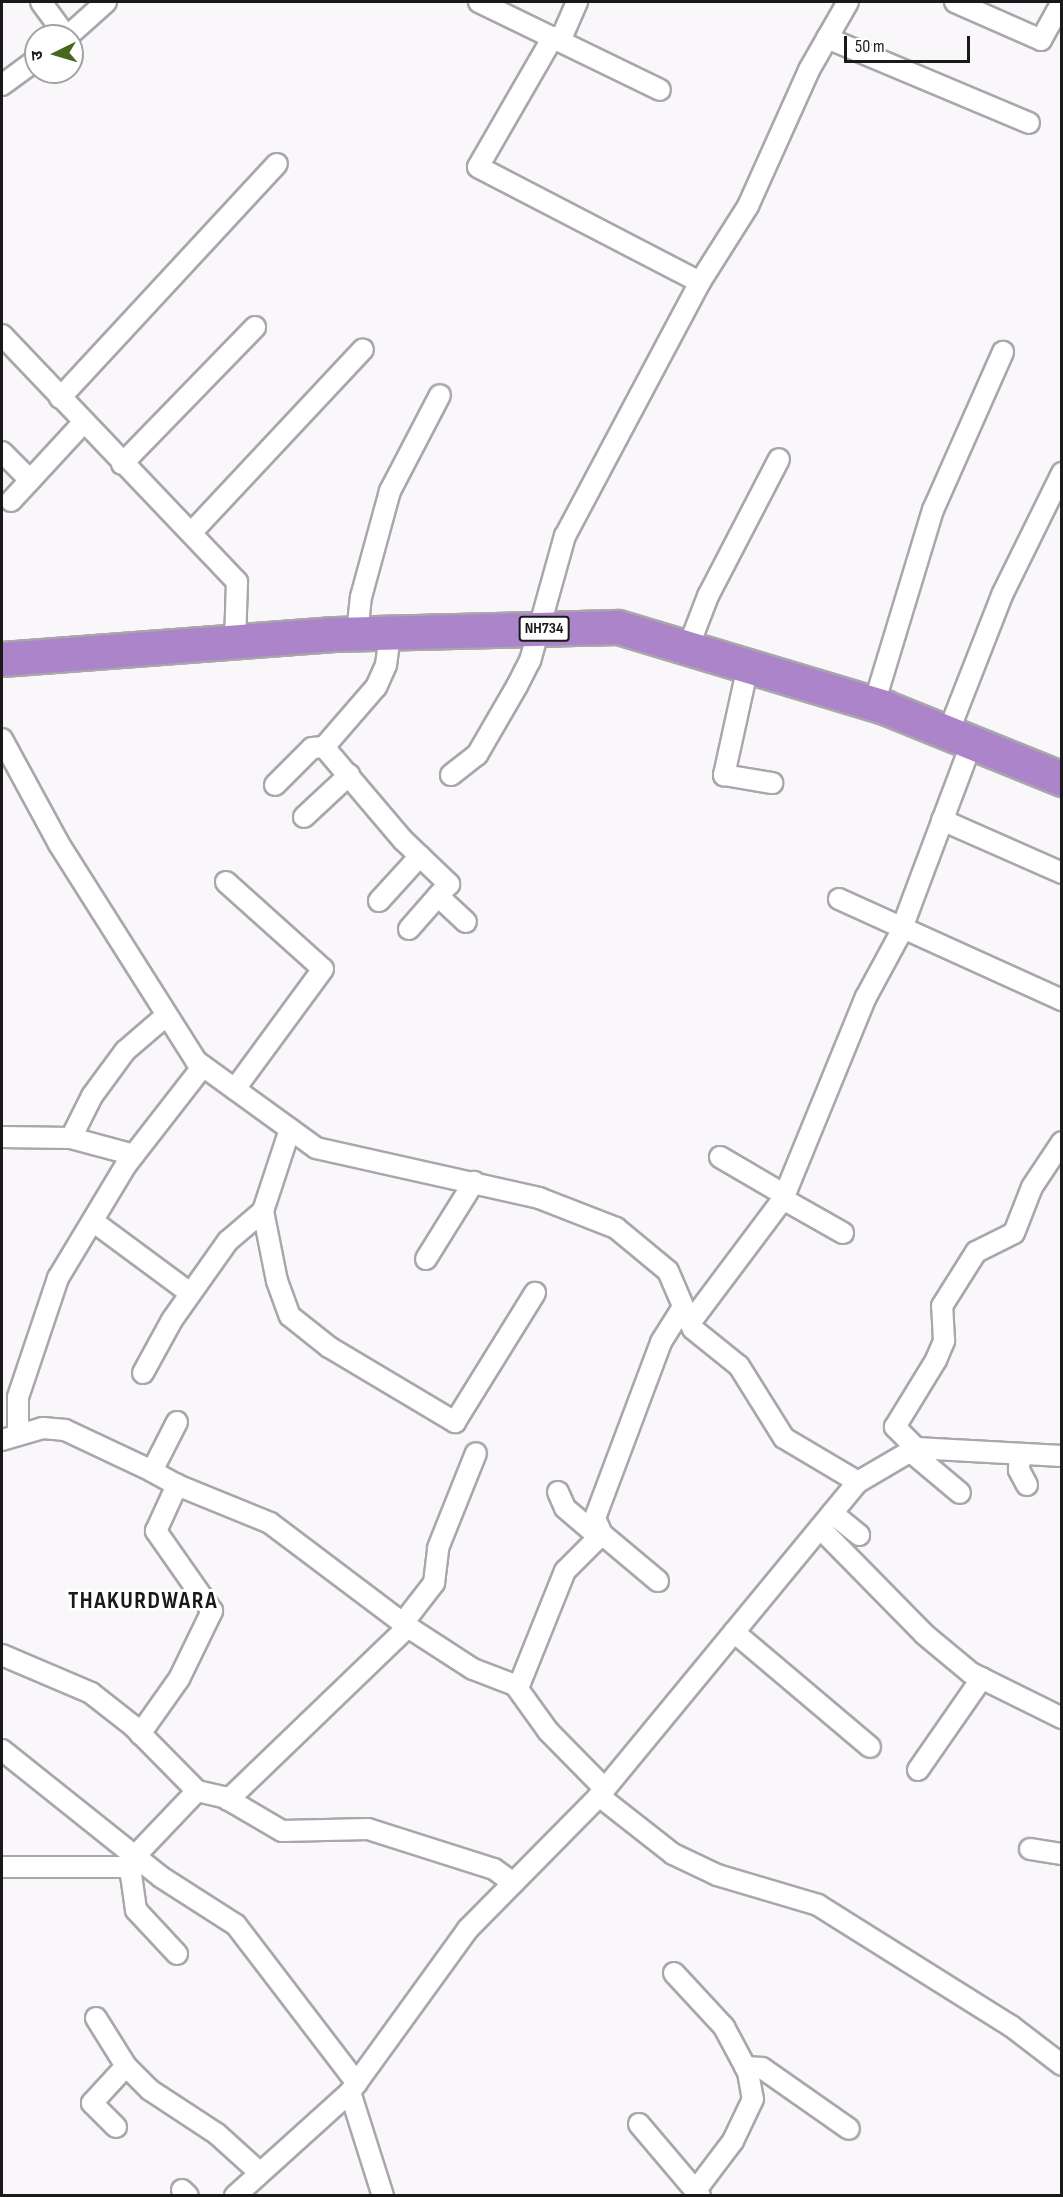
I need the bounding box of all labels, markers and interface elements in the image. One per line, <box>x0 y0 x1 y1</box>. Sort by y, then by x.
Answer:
north arrow <box>24 24 84 84</box>
scale bar <box>847 24 973 62</box>
text: 50 m <box>855 36 885 57</box>
text: उ <box>28 50 47 61</box>
road number: NH734 <box>518 616 570 642</box>
district label: THAKURDWARA <box>68 1587 218 1615</box>

